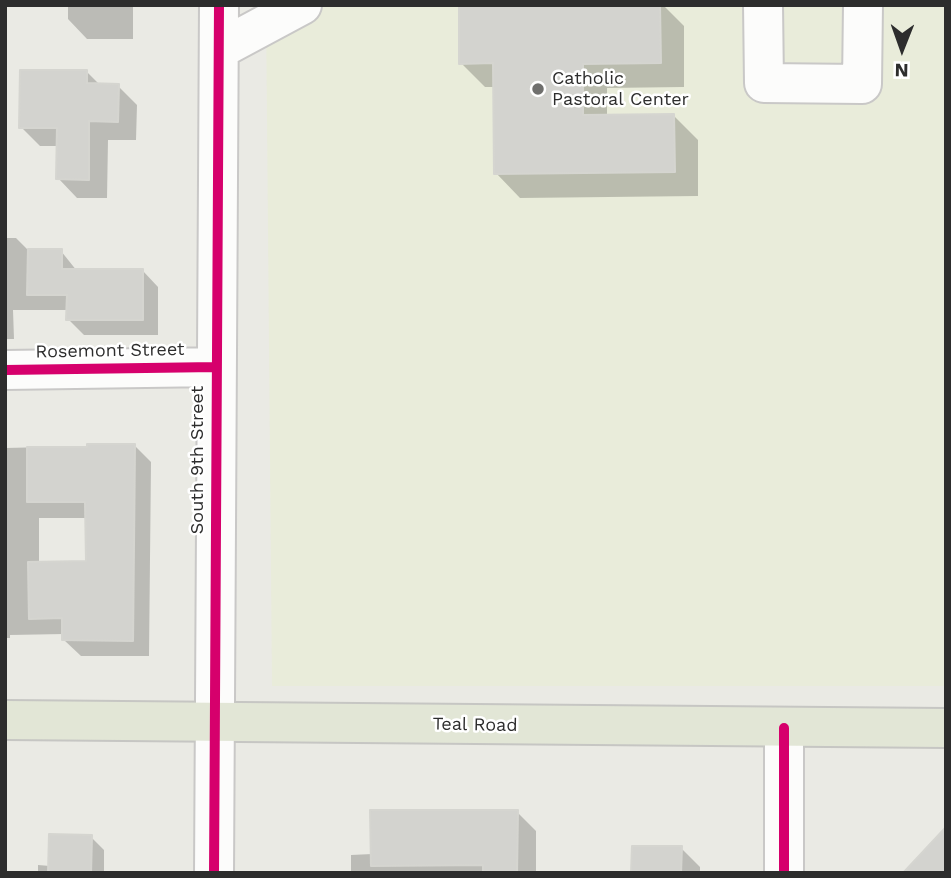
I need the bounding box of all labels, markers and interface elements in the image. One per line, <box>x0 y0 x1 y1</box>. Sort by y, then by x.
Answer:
north arrow <box>867 14 937 84</box>
text: N <box>894 59 909 82</box>
place label: Catholic Pastoral Center <box>552 68 689 110</box>
marker: Catholic Pastoral Center <box>530 81 546 97</box>
street label: Rosemont Street <box>35 339 185 363</box>
street label: South 9th Street <box>187 386 209 534</box>
street label: Teal Road <box>432 713 518 737</box>

